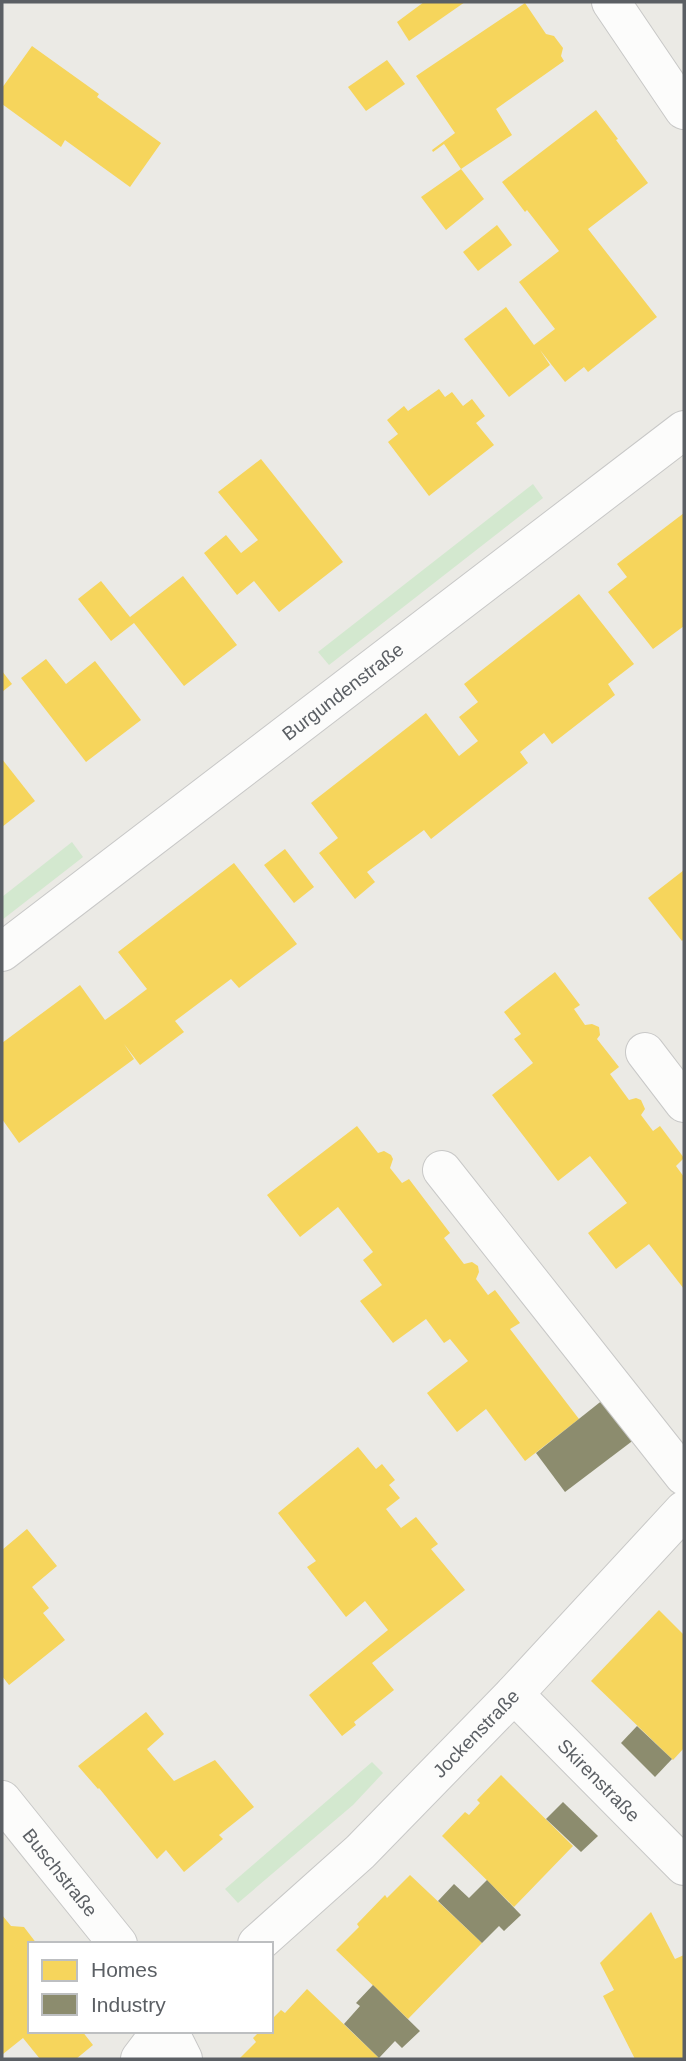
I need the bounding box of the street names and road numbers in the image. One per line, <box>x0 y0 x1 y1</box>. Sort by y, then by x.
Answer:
street label: Burgundenstraße <box>278 638 407 744</box>
street label: Jockenstraße <box>428 1685 523 1781</box>
street label: Skirenstraße <box>554 1734 644 1826</box>
street label: Buschstraße <box>19 1824 102 1921</box>

